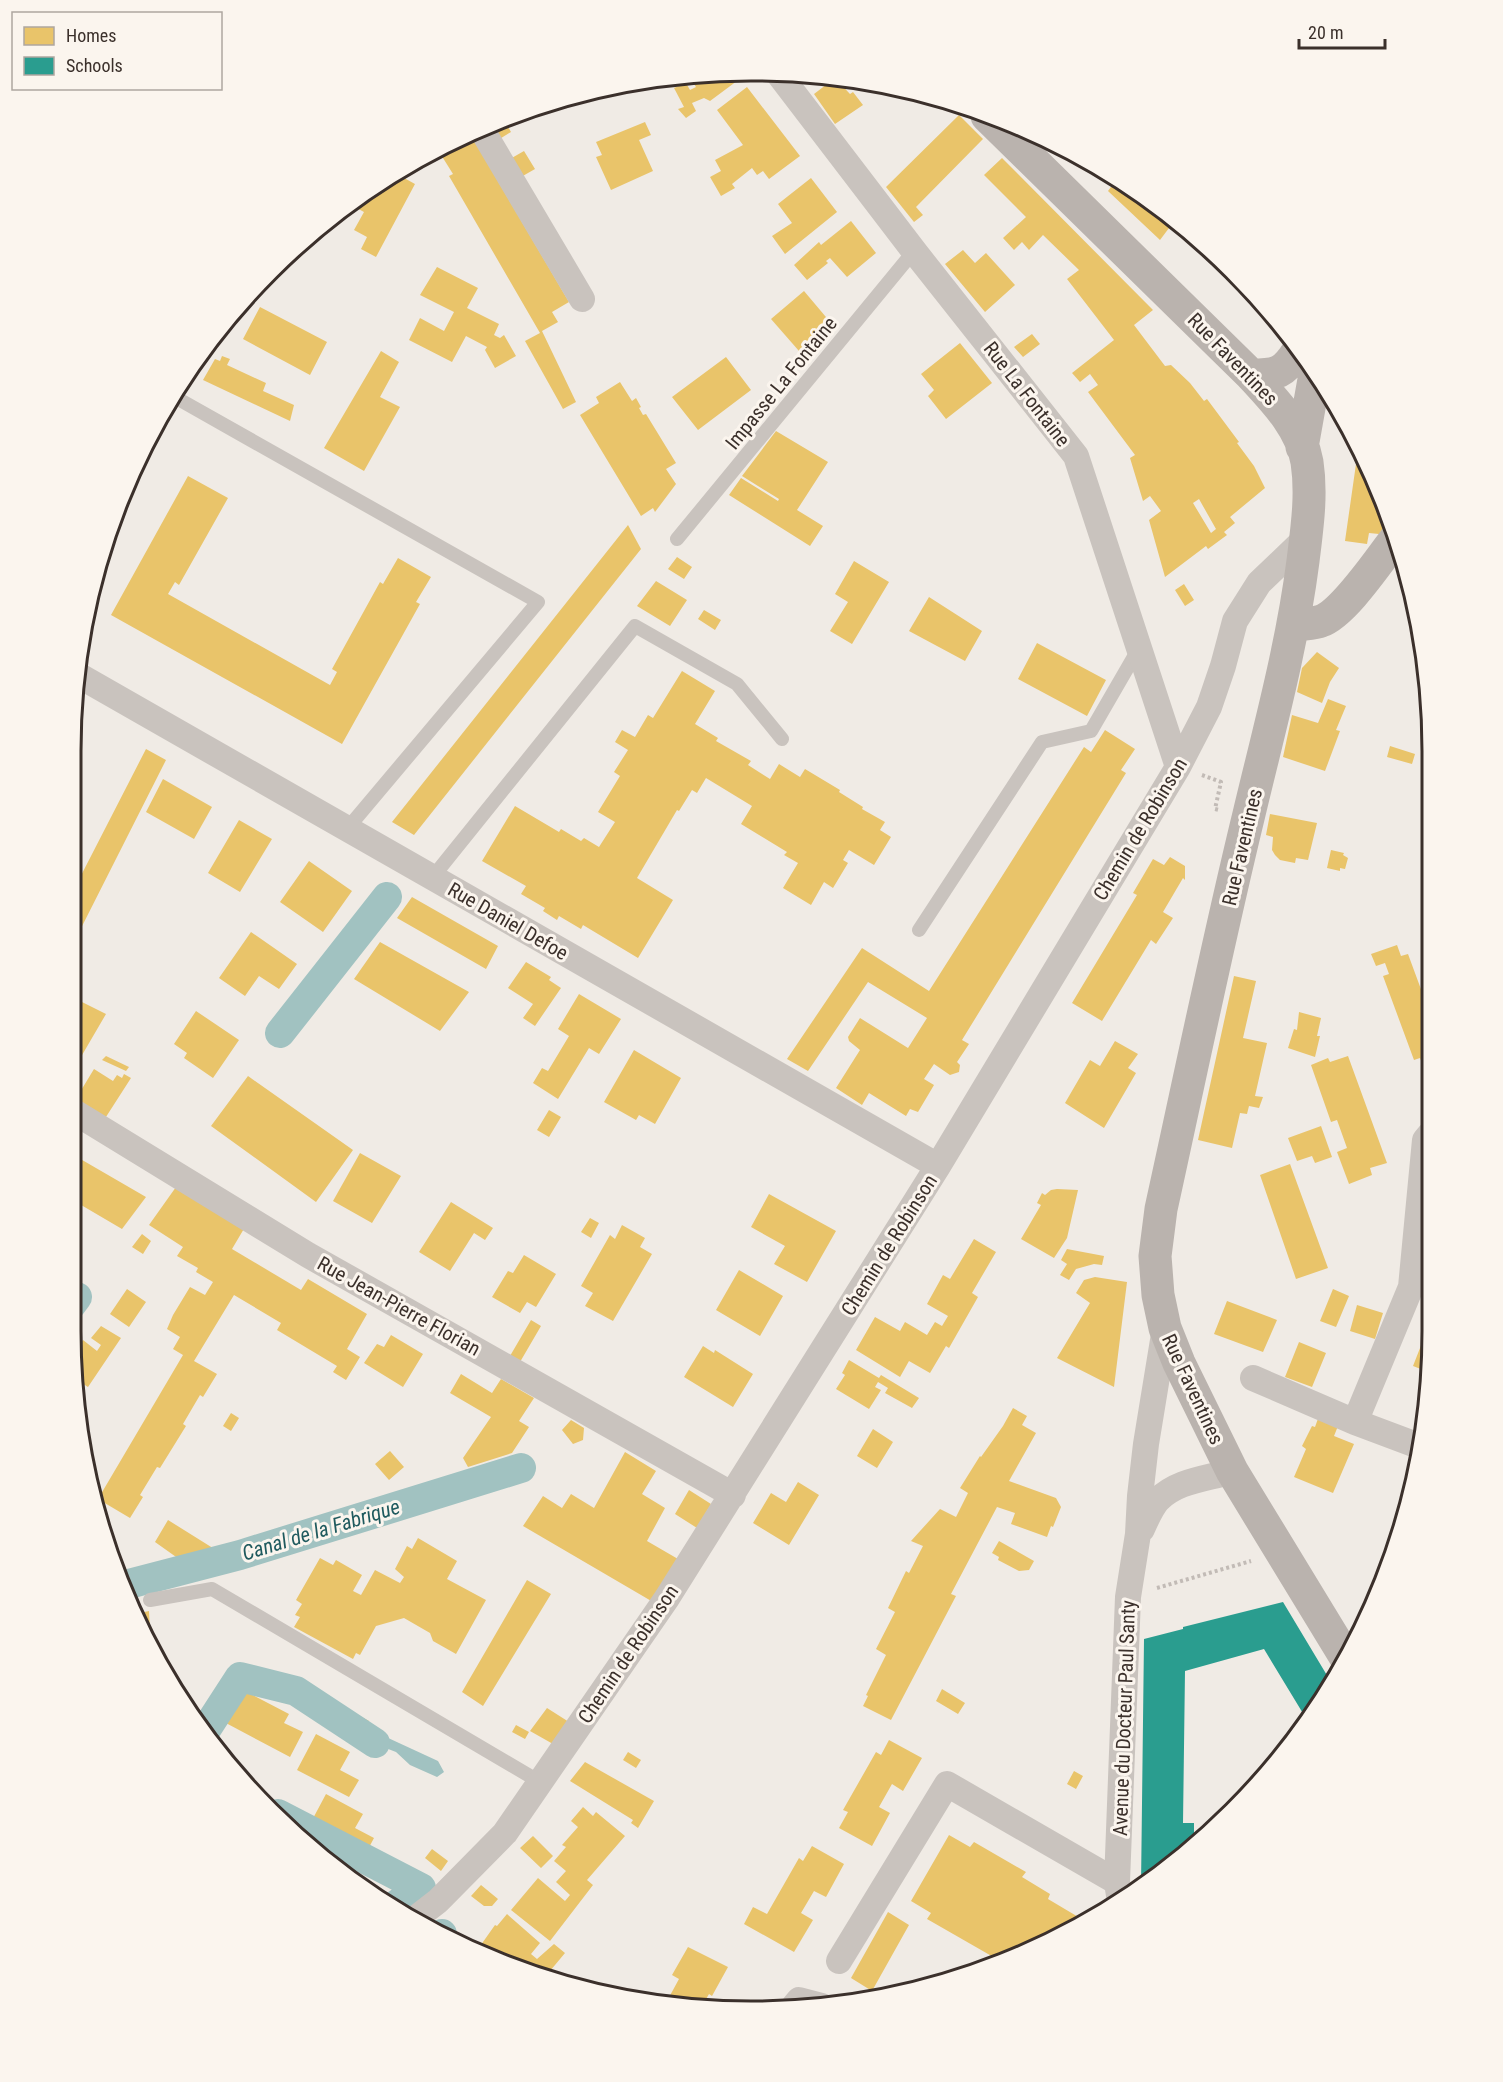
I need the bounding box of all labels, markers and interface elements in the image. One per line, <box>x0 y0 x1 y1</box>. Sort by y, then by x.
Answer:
legend <box>12 12 222 90</box>
scale bar <box>1299 12 1384 50</box>
text: 20 m <box>1308 22 1343 43</box>
text: Homes <box>66 25 116 46</box>
text: Schools <box>66 55 123 76</box>
street label: Rue Faventines <box>1183 308 1283 410</box>
street label: Impasse La Fontaine <box>720 312 842 454</box>
street label: Rue La Fontaine <box>979 337 1075 451</box>
street label: Chemin de Robinson <box>1088 753 1192 905</box>
street label: Rue Faventines <box>1217 786 1267 908</box>
street label: Rue Daniel Defoe <box>444 877 572 965</box>
street label: Chemin de Robinson <box>836 1170 942 1320</box>
street label: Rue Jean-Pierre Florian <box>313 1251 485 1361</box>
street label: Rue Faventines <box>1157 1330 1229 1448</box>
water label: Canal de la Fabrique <box>239 1495 403 1565</box>
street label: Chemin de Robinson <box>573 1580 683 1728</box>
street label: Avenue du Docteur Paul Santy <box>1108 1600 1140 1836</box>

